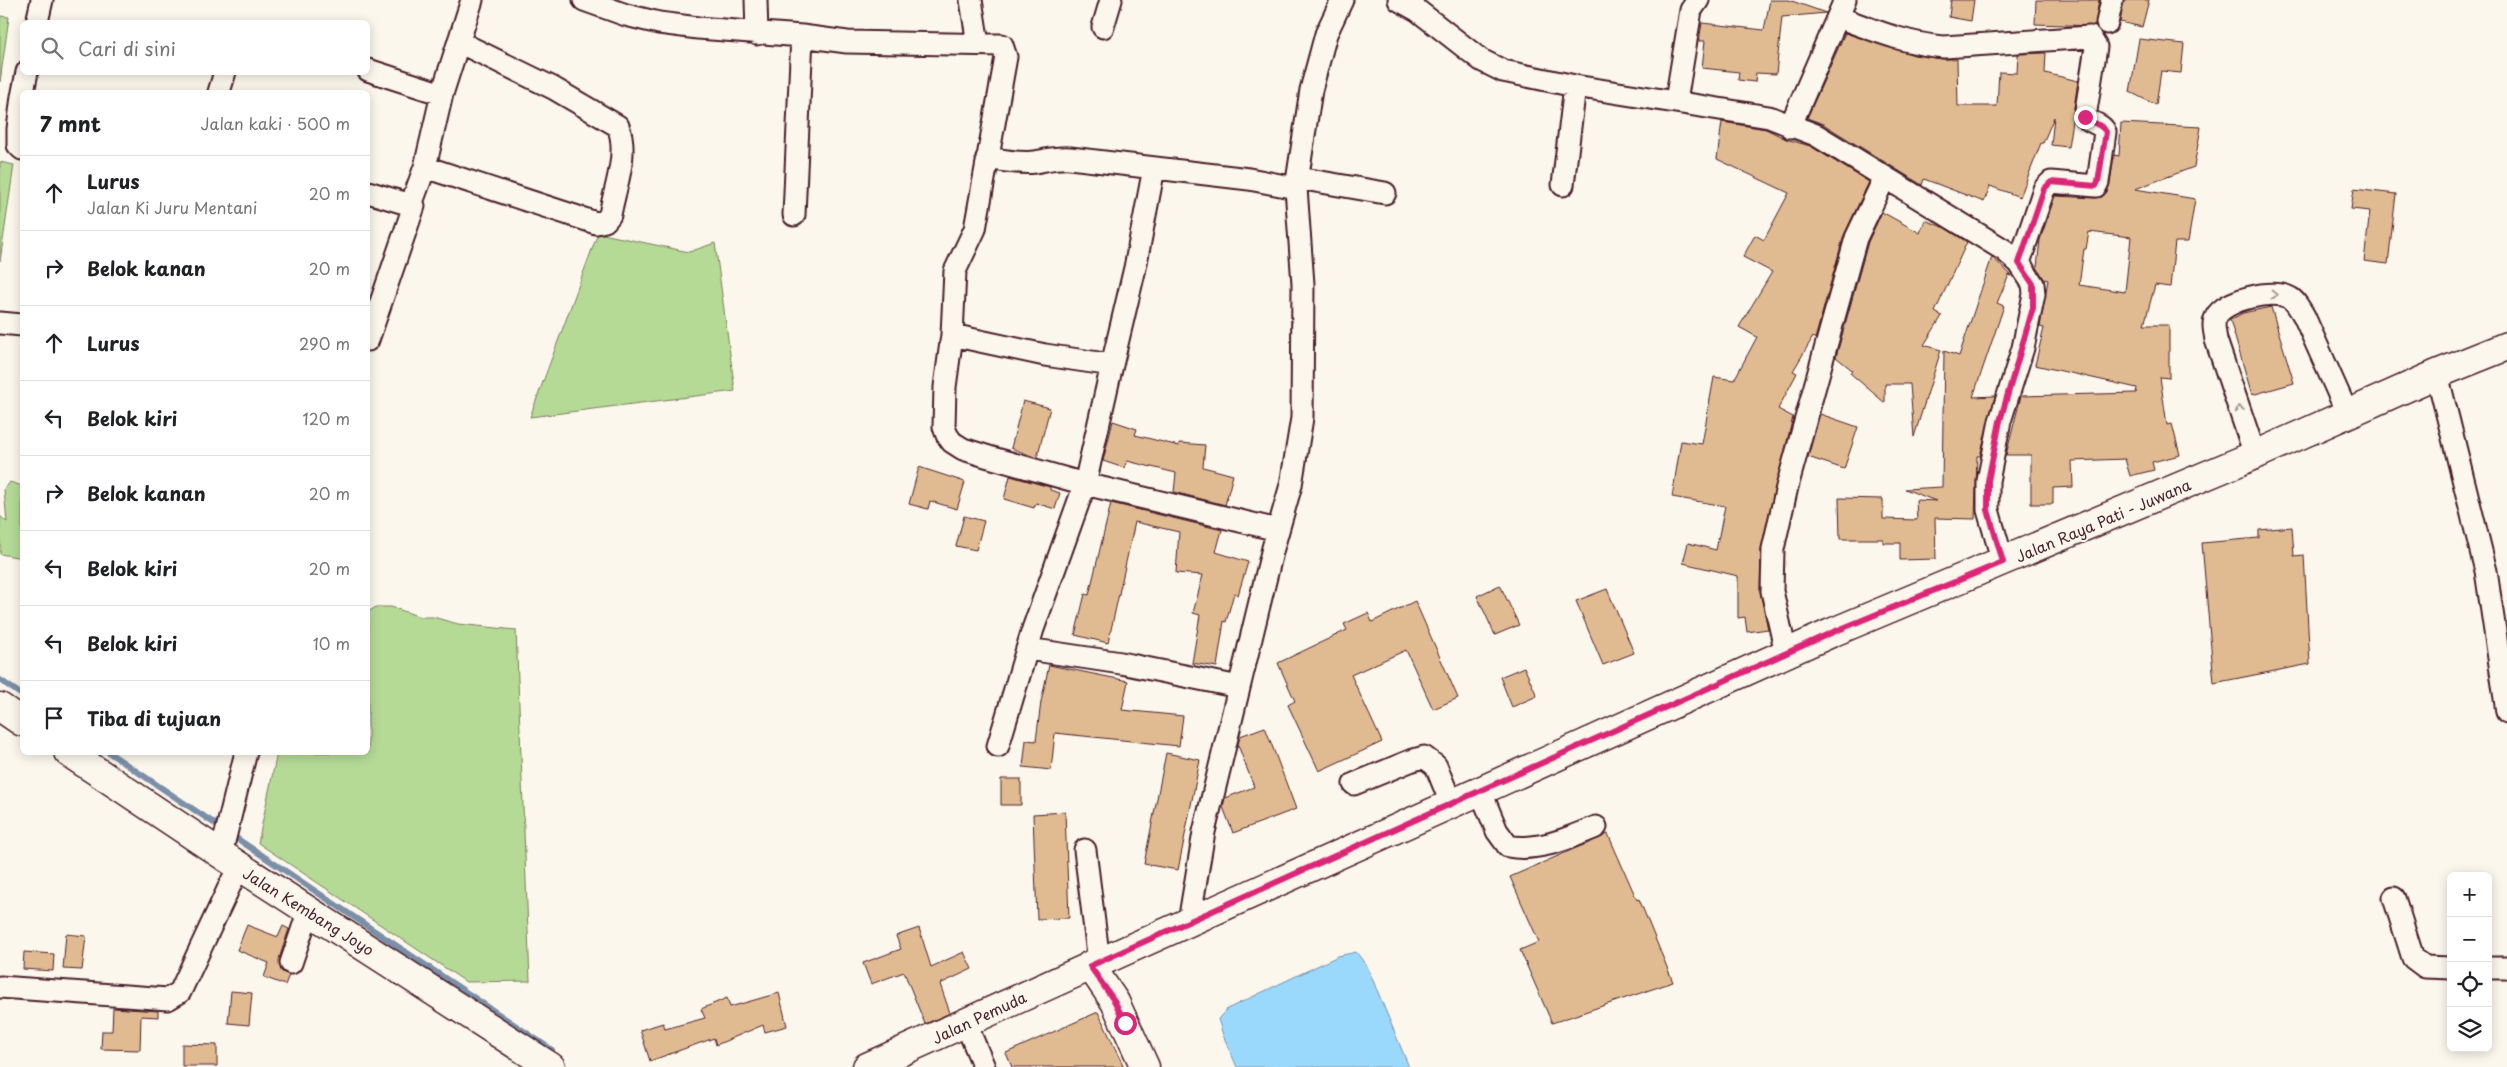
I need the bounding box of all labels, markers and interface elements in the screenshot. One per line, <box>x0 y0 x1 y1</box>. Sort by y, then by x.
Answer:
search box <box>20 20 370 75</box>
icon: search <box>38 34 66 62</box>
text: Cari di sini <box>78 34 176 62</box>
route end <box>2074 106 2097 129</box>
text: 7 mnt <box>40 107 101 139</box>
text: Jalan kaki · 500 m <box>200 111 350 135</box>
text: Lurus <box>87 167 140 195</box>
icon: ahead <box>40 179 68 207</box>
text: 20 m <box>309 181 350 205</box>
text: Jalan Ki Juru Mentani <box>87 195 257 219</box>
icon: right <box>40 254 68 282</box>
text: Belok kanan <box>87 254 206 282</box>
text: 20 m <box>309 256 350 280</box>
one-way arrow <box>2271 289 2279 300</box>
icon: ahead <box>40 329 68 357</box>
text: Lurus <box>87 329 140 357</box>
text: 290 m <box>299 331 350 355</box>
icon: left <box>40 404 68 432</box>
text: Belok kiri <box>87 404 177 432</box>
one-way arrow <box>2235 405 2245 414</box>
text: 120 m <box>303 406 350 430</box>
street label: Jalan Raya Pati - Juwana <box>2012 472 2195 567</box>
icon: right <box>40 479 68 507</box>
text: Belok kanan <box>87 479 206 507</box>
text: 20 m <box>309 481 350 505</box>
icon: left <box>40 554 68 582</box>
text: Belok kiri <box>87 554 177 582</box>
text: 20 m <box>309 556 350 580</box>
icon: left <box>40 629 68 657</box>
text: Belok kiri <box>87 629 177 657</box>
text: 10 m <box>313 631 350 655</box>
icon: arrive <box>40 704 68 732</box>
text: Tiba di tujuan <box>87 704 221 732</box>
street label: Jalan Kembang Joyo <box>239 861 379 961</box>
map controls <box>2447 872 2492 1052</box>
button: + <box>2447 872 2492 917</box>
button: − <box>2447 917 2492 962</box>
button: locate <box>2447 962 2492 1007</box>
street label: Jalan Pemuda <box>928 985 1031 1049</box>
button: layers <box>2447 1007 2492 1052</box>
route start <box>1114 1012 1137 1035</box>

